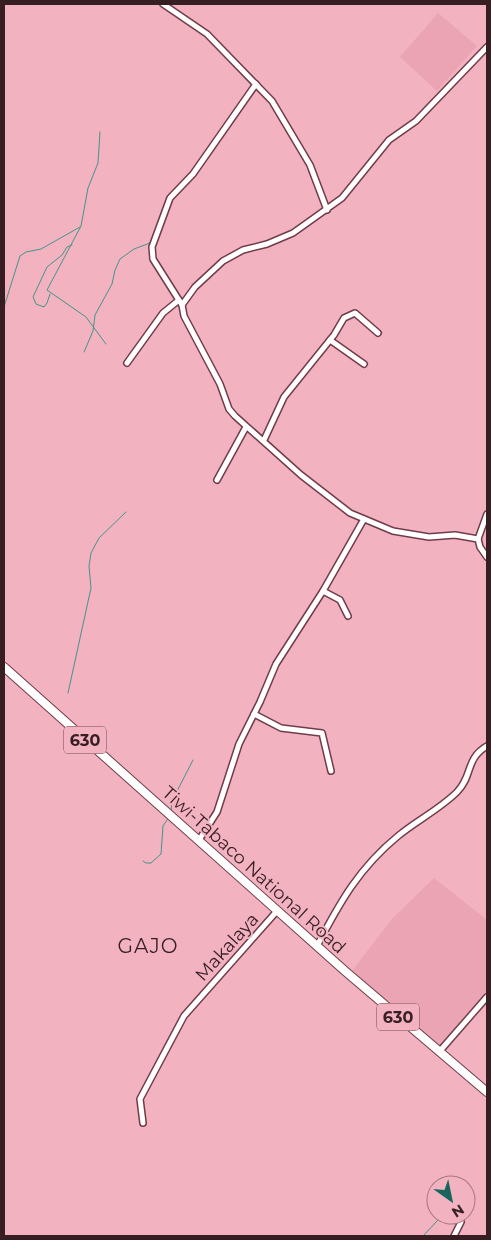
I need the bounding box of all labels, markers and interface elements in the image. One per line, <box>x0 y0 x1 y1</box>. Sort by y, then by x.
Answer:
road number: 630 <box>64 726 106 754</box>
street label: Tiwi-Tabaco National Road <box>158 782 350 958</box>
street label: Makalaya <box>191 908 263 986</box>
district label: GAJO <box>118 934 178 958</box>
road number: 630 <box>377 1004 419 1030</box>
north arrow <box>426 1175 476 1225</box>
text: N <box>448 1200 468 1222</box>

